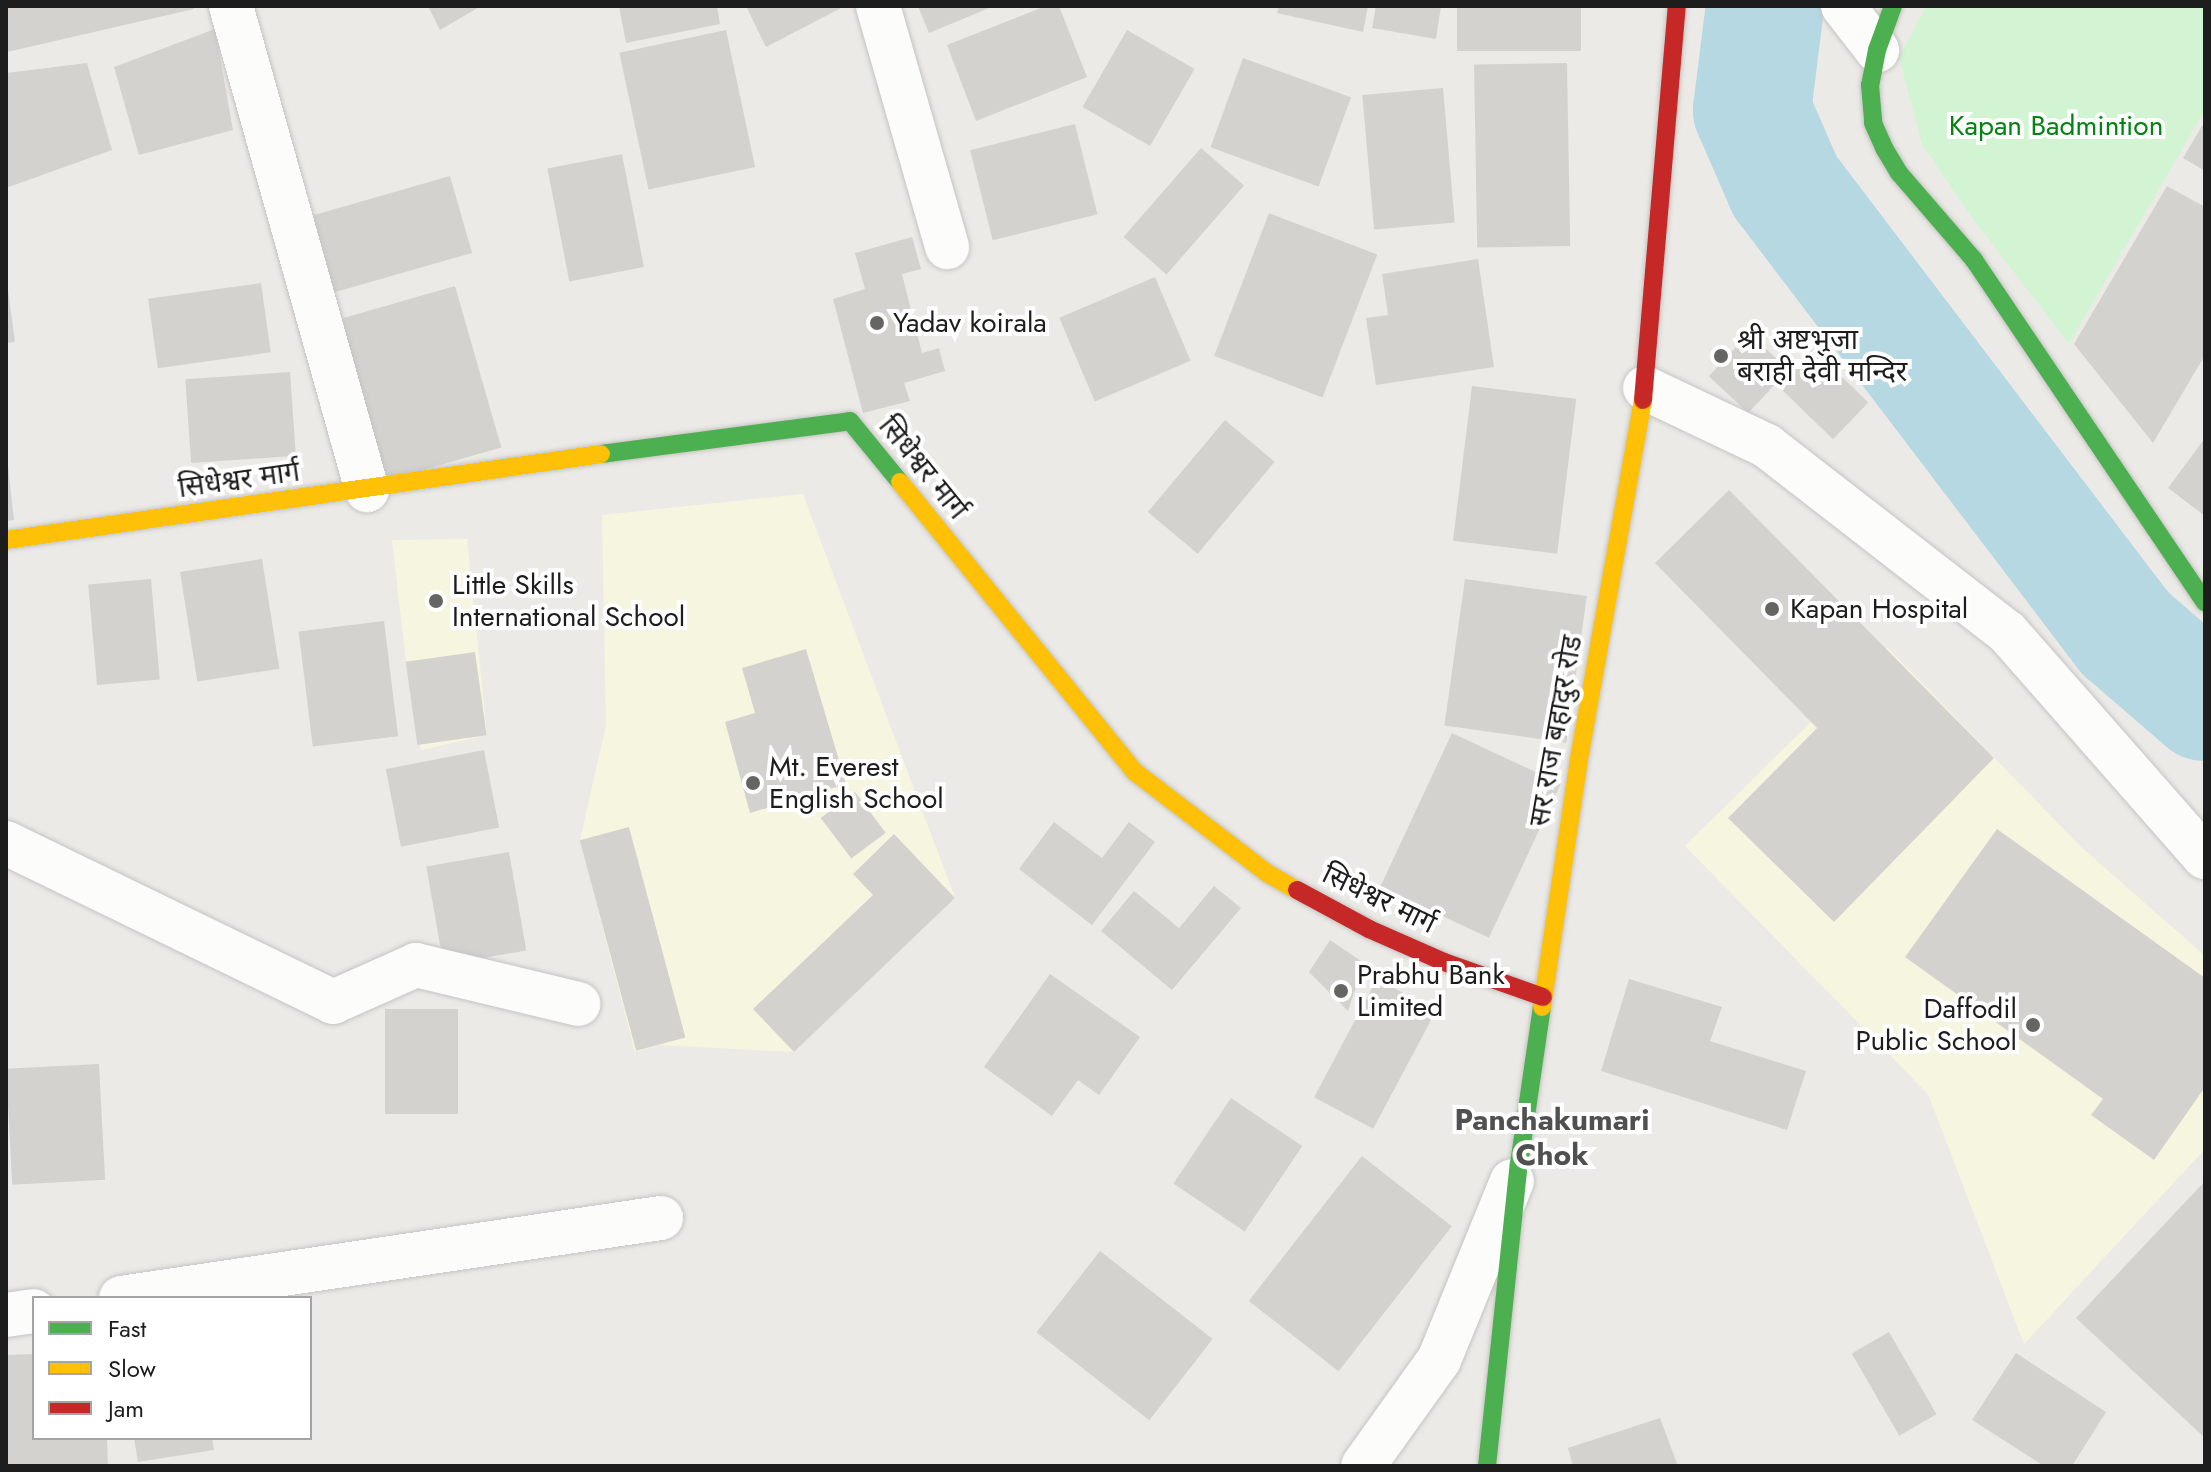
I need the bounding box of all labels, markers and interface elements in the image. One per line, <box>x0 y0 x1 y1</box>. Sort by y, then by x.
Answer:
park label: Kapan Badmintion <box>1949 109 2163 143</box>
place label: Yadav koirala <box>893 306 1047 340</box>
marker: Yadav koirala <box>868 314 886 332</box>
place label: श्री अष्टभुजा बराही देवी मन्दिर <box>1737 323 1907 389</box>
marker: श्री अष्टभुजा बराही देवी मन्दिर <box>1712 347 1730 365</box>
street label: सिधेश्वर मार्ग <box>871 410 975 526</box>
street label: सिधेश्वर मार्ग <box>176 455 302 505</box>
place label: Little Skills International School <box>452 568 685 634</box>
marker: Little Skills International School <box>427 592 445 610</box>
place label: Kapan Hospital <box>1790 592 1968 626</box>
marker: Kapan Hospital <box>1761 598 1783 620</box>
street label: सर राज बहादुर रोड <box>1523 633 1589 829</box>
place label: Mt. Everest English School <box>769 750 944 816</box>
marker: Mt. Everest English School <box>744 774 762 792</box>
street label: सिधेश्वर मार्ग <box>1317 857 1441 941</box>
place label: Prabhu Bank Limited <box>1357 958 1505 1024</box>
marker: Prabhu Bank Limited <box>1332 982 1350 1000</box>
place label: Daffodil Public School <box>1856 992 2017 1058</box>
marker: Daffodil Public School <box>2024 1016 2042 1034</box>
district label: Panchakumari Chok <box>1455 1102 1649 1172</box>
legend <box>32 1296 312 1440</box>
text: Fast <box>108 1311 146 1346</box>
text: Slow <box>108 1351 156 1386</box>
text: Jam <box>108 1391 144 1426</box>

